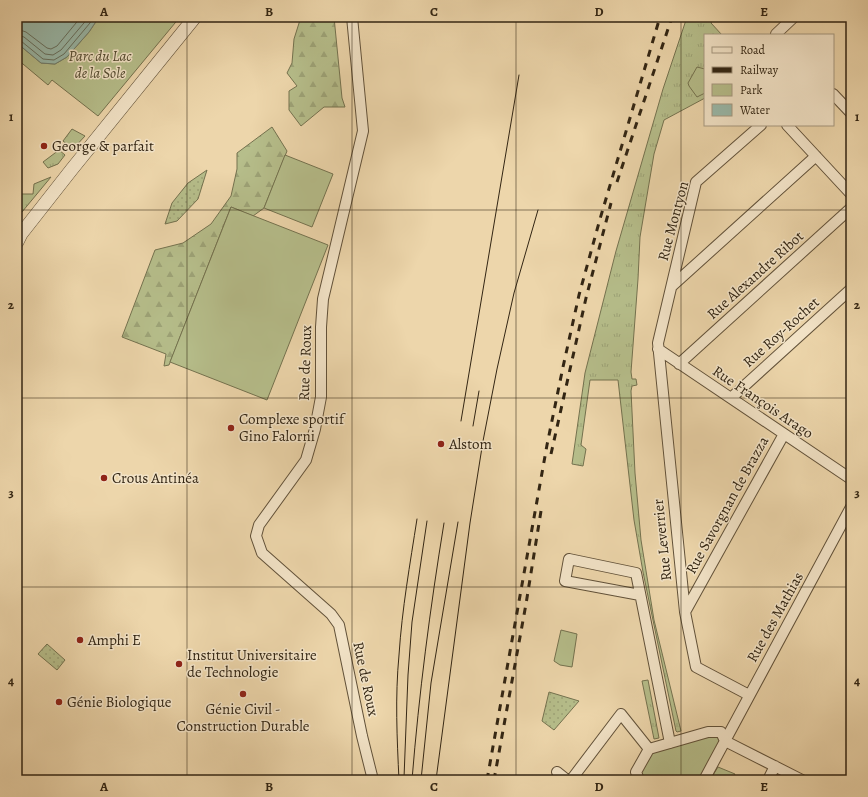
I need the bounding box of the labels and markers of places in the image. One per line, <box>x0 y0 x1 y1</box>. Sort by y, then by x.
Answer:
place label: George & parfait <box>52 136 154 156</box>
marker: George & parfait <box>39 141 49 151</box>
place label: Complexe sportif Gino Falorni <box>239 409 346 446</box>
marker: Complexe sportif Gino Falorni <box>226 423 236 433</box>
place label: Alstom <box>448 434 493 454</box>
marker: Alstom <box>436 439 446 449</box>
place label: Crous Antinéa <box>112 468 199 488</box>
marker: Crous Antinéa <box>99 473 109 483</box>
place label: Amphi E <box>87 630 141 650</box>
marker: Amphi E <box>75 635 85 645</box>
place label: Institut Universitaire de Technologie <box>187 645 317 682</box>
marker: Institut Universitaire de Technologie <box>174 659 184 669</box>
marker: Génie Civil - Construction Durable <box>238 689 248 699</box>
place label: Génie Biologique <box>67 692 172 712</box>
marker: Génie Biologique <box>54 697 64 707</box>
place label: Génie Civil - Construction Durable <box>176 699 310 736</box>

